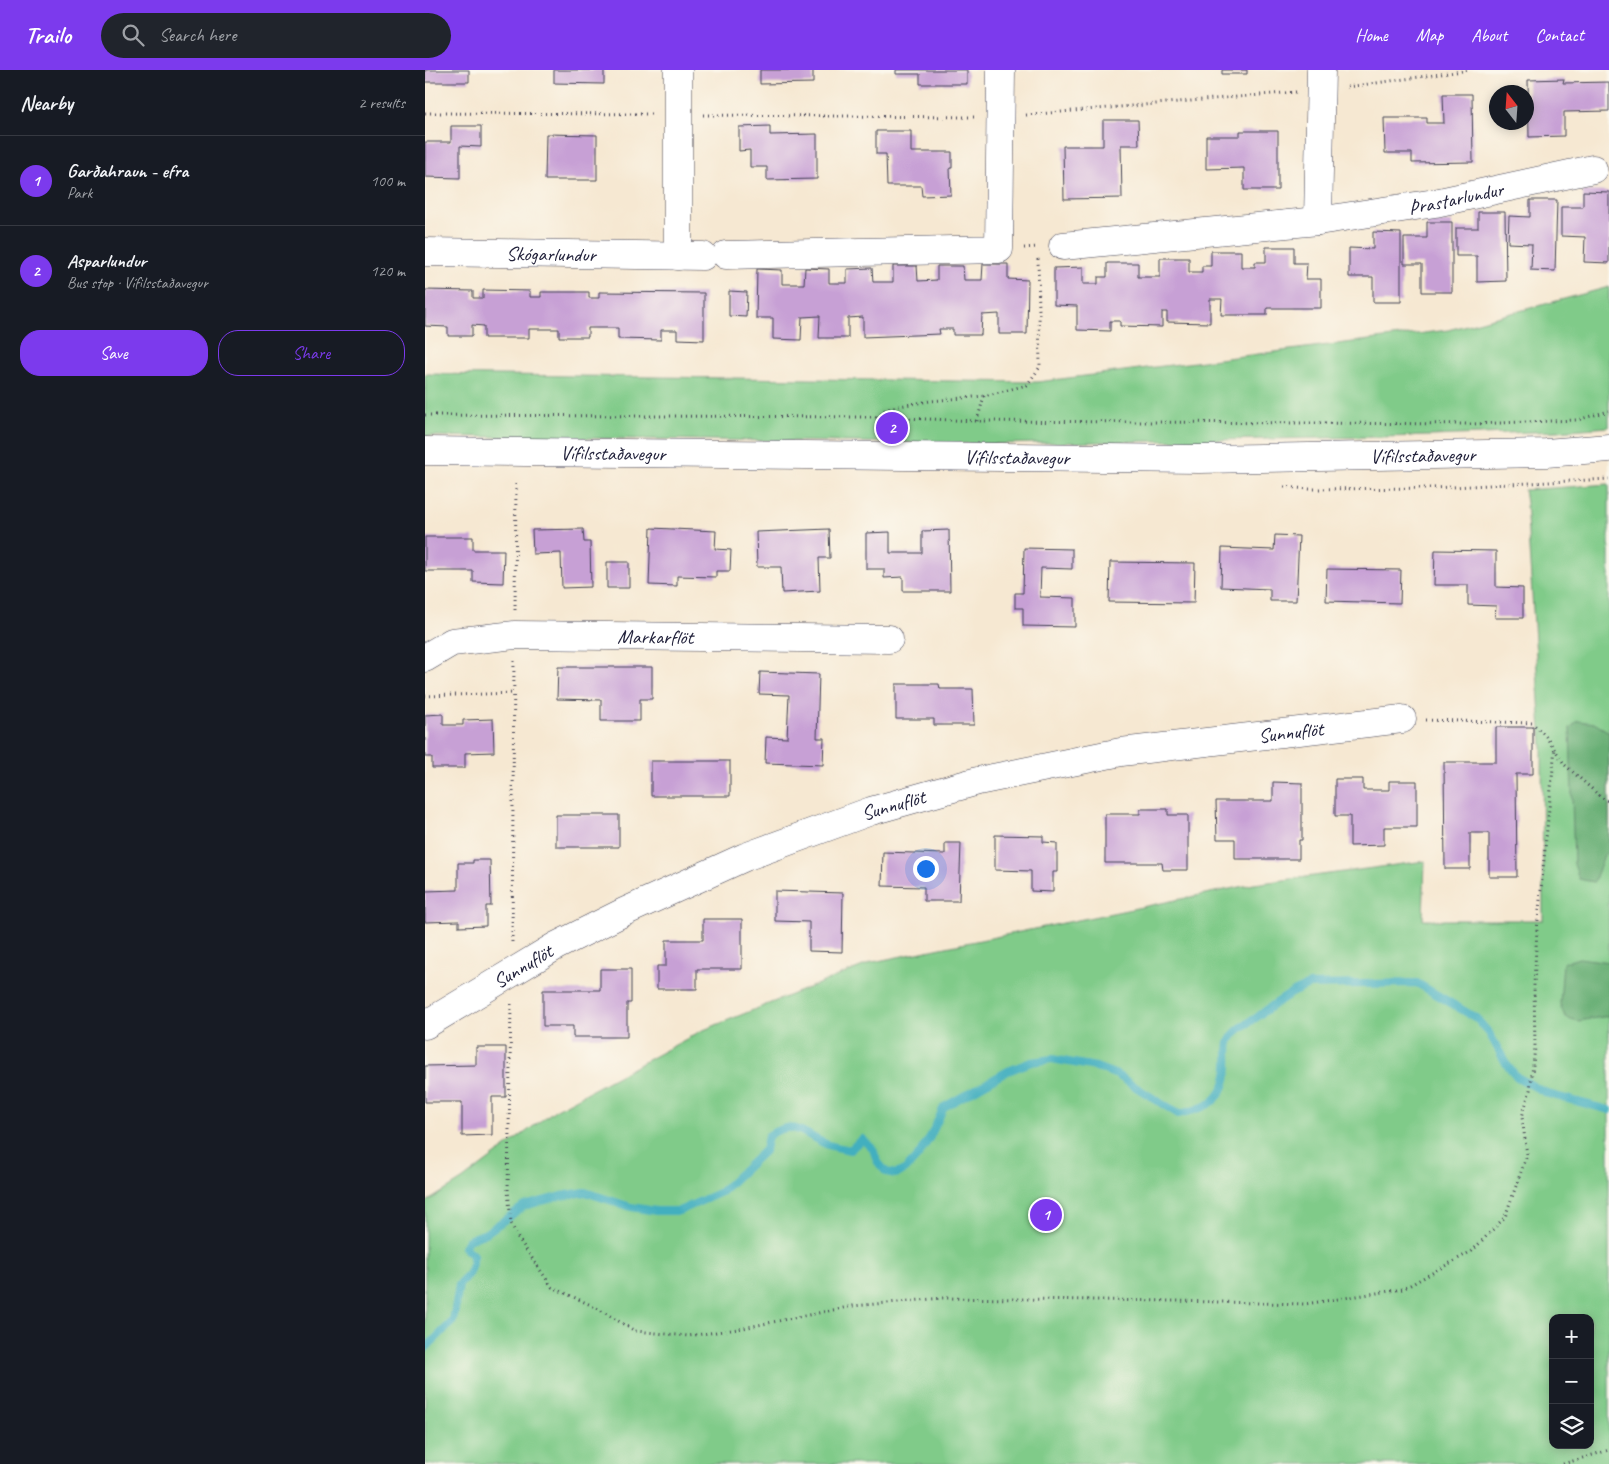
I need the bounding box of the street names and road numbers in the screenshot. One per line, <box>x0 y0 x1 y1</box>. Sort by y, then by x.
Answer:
street label: Þrastarlundur <box>1407 176 1507 219</box>
street label: Skógarlundur <box>506 241 598 267</box>
street label: Vífilsstaðavegur <box>560 440 668 466</box>
street label: Vífilsstaðavegur <box>1370 442 1478 469</box>
street label: Vífilsstaðavegur <box>964 444 1072 470</box>
street label: Markarflöt <box>617 624 696 649</box>
street label: Sunnuflöt <box>1257 716 1327 748</box>
street label: Sunnuflöt <box>858 783 930 826</box>
street label: Sunnuflöt <box>488 937 559 994</box>

